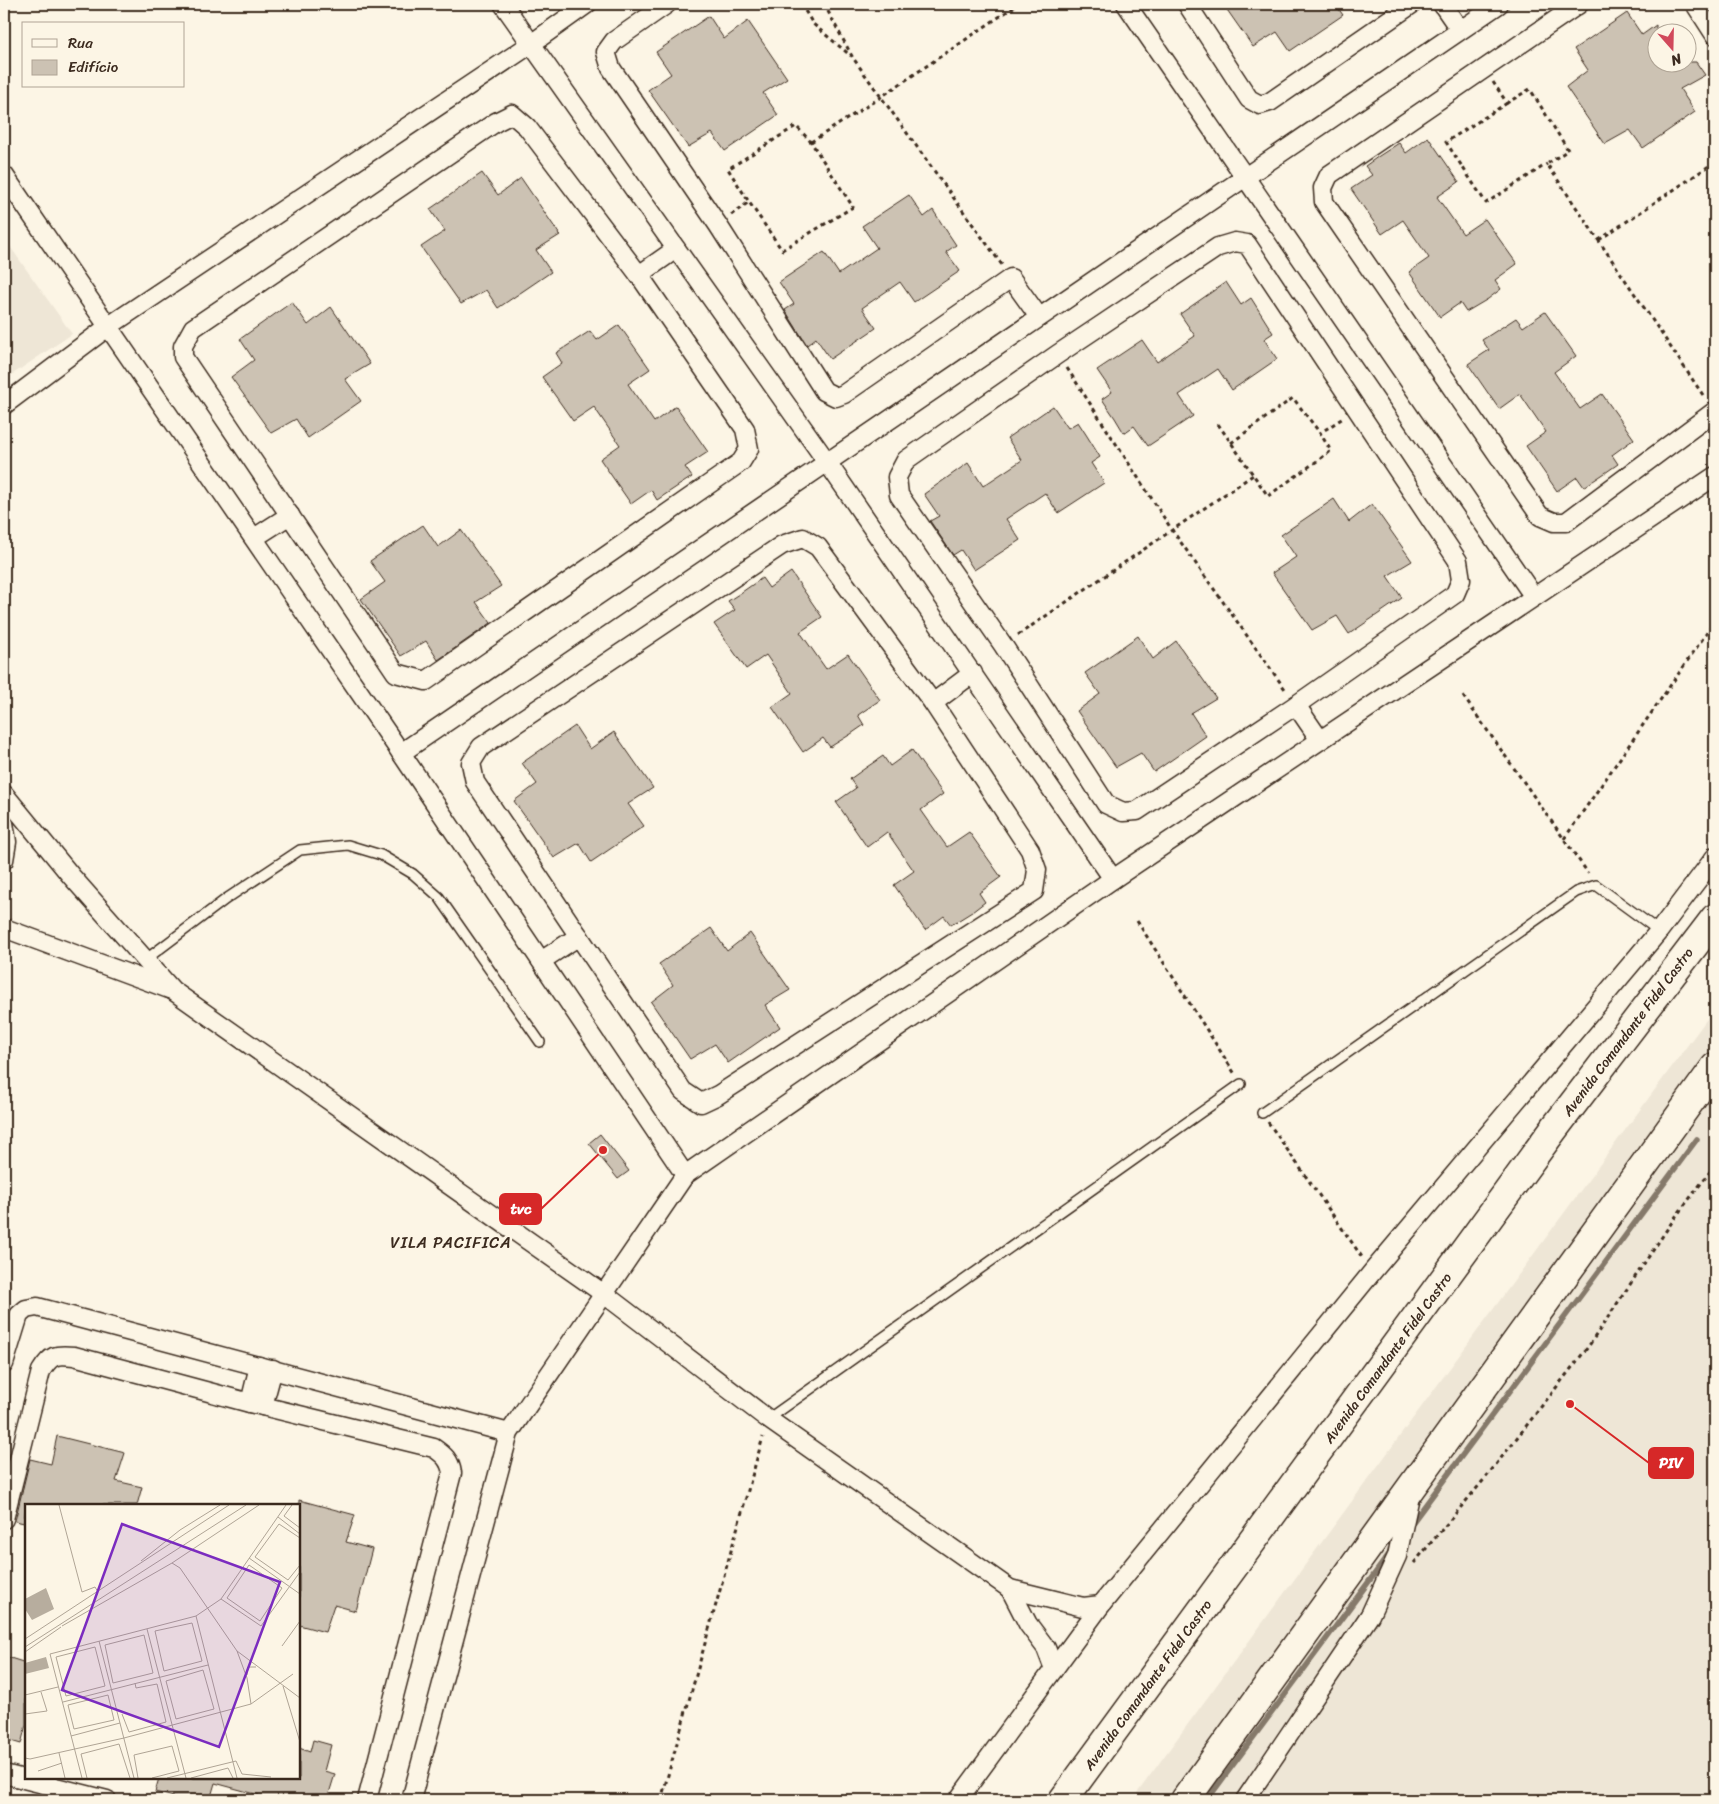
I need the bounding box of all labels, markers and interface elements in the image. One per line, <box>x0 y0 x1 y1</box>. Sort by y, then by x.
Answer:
legend <box>22 22 185 88</box>
north arrow <box>1646 22 1696 72</box>
text: Rua <box>68 30 93 56</box>
text: N <box>1667 46 1686 73</box>
text: Edifício <box>68 54 119 80</box>
street label: Avenida Comandante Fidel Castro <box>1555 942 1700 1123</box>
callout: tvc <box>500 1194 541 1224</box>
text: tvc <box>510 1196 532 1222</box>
district label: VILA PACIFICA <box>390 1228 512 1257</box>
street label: Avenida Comandante Fidel Castro <box>1317 1267 1459 1450</box>
callout: PIV <box>1649 1448 1693 1478</box>
text: PIV <box>1659 1450 1684 1476</box>
inset map <box>25 1504 300 1779</box>
street label: Avenida Comandante Fidel Castro <box>1077 1594 1219 1777</box>

